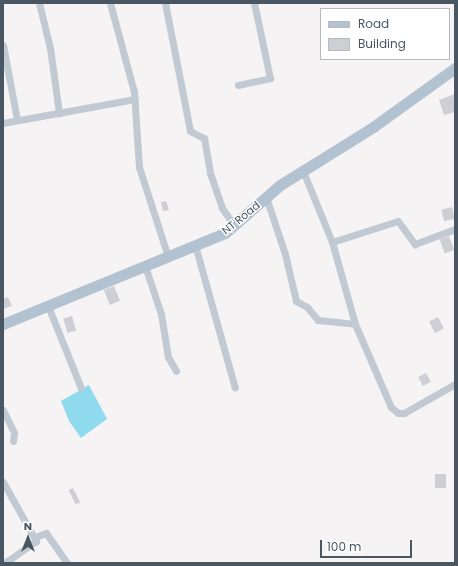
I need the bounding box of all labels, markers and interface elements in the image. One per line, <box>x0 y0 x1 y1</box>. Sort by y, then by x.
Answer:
legend <box>320 8 450 60</box>
text: Road <box>358 15 389 32</box>
text: Building <box>358 35 406 52</box>
street label: NT Road <box>219 199 263 237</box>
north arrow <box>8 518 48 558</box>
text: N <box>24 518 32 534</box>
scale bar <box>322 532 414 558</box>
text: 100 m <box>327 538 361 555</box>

